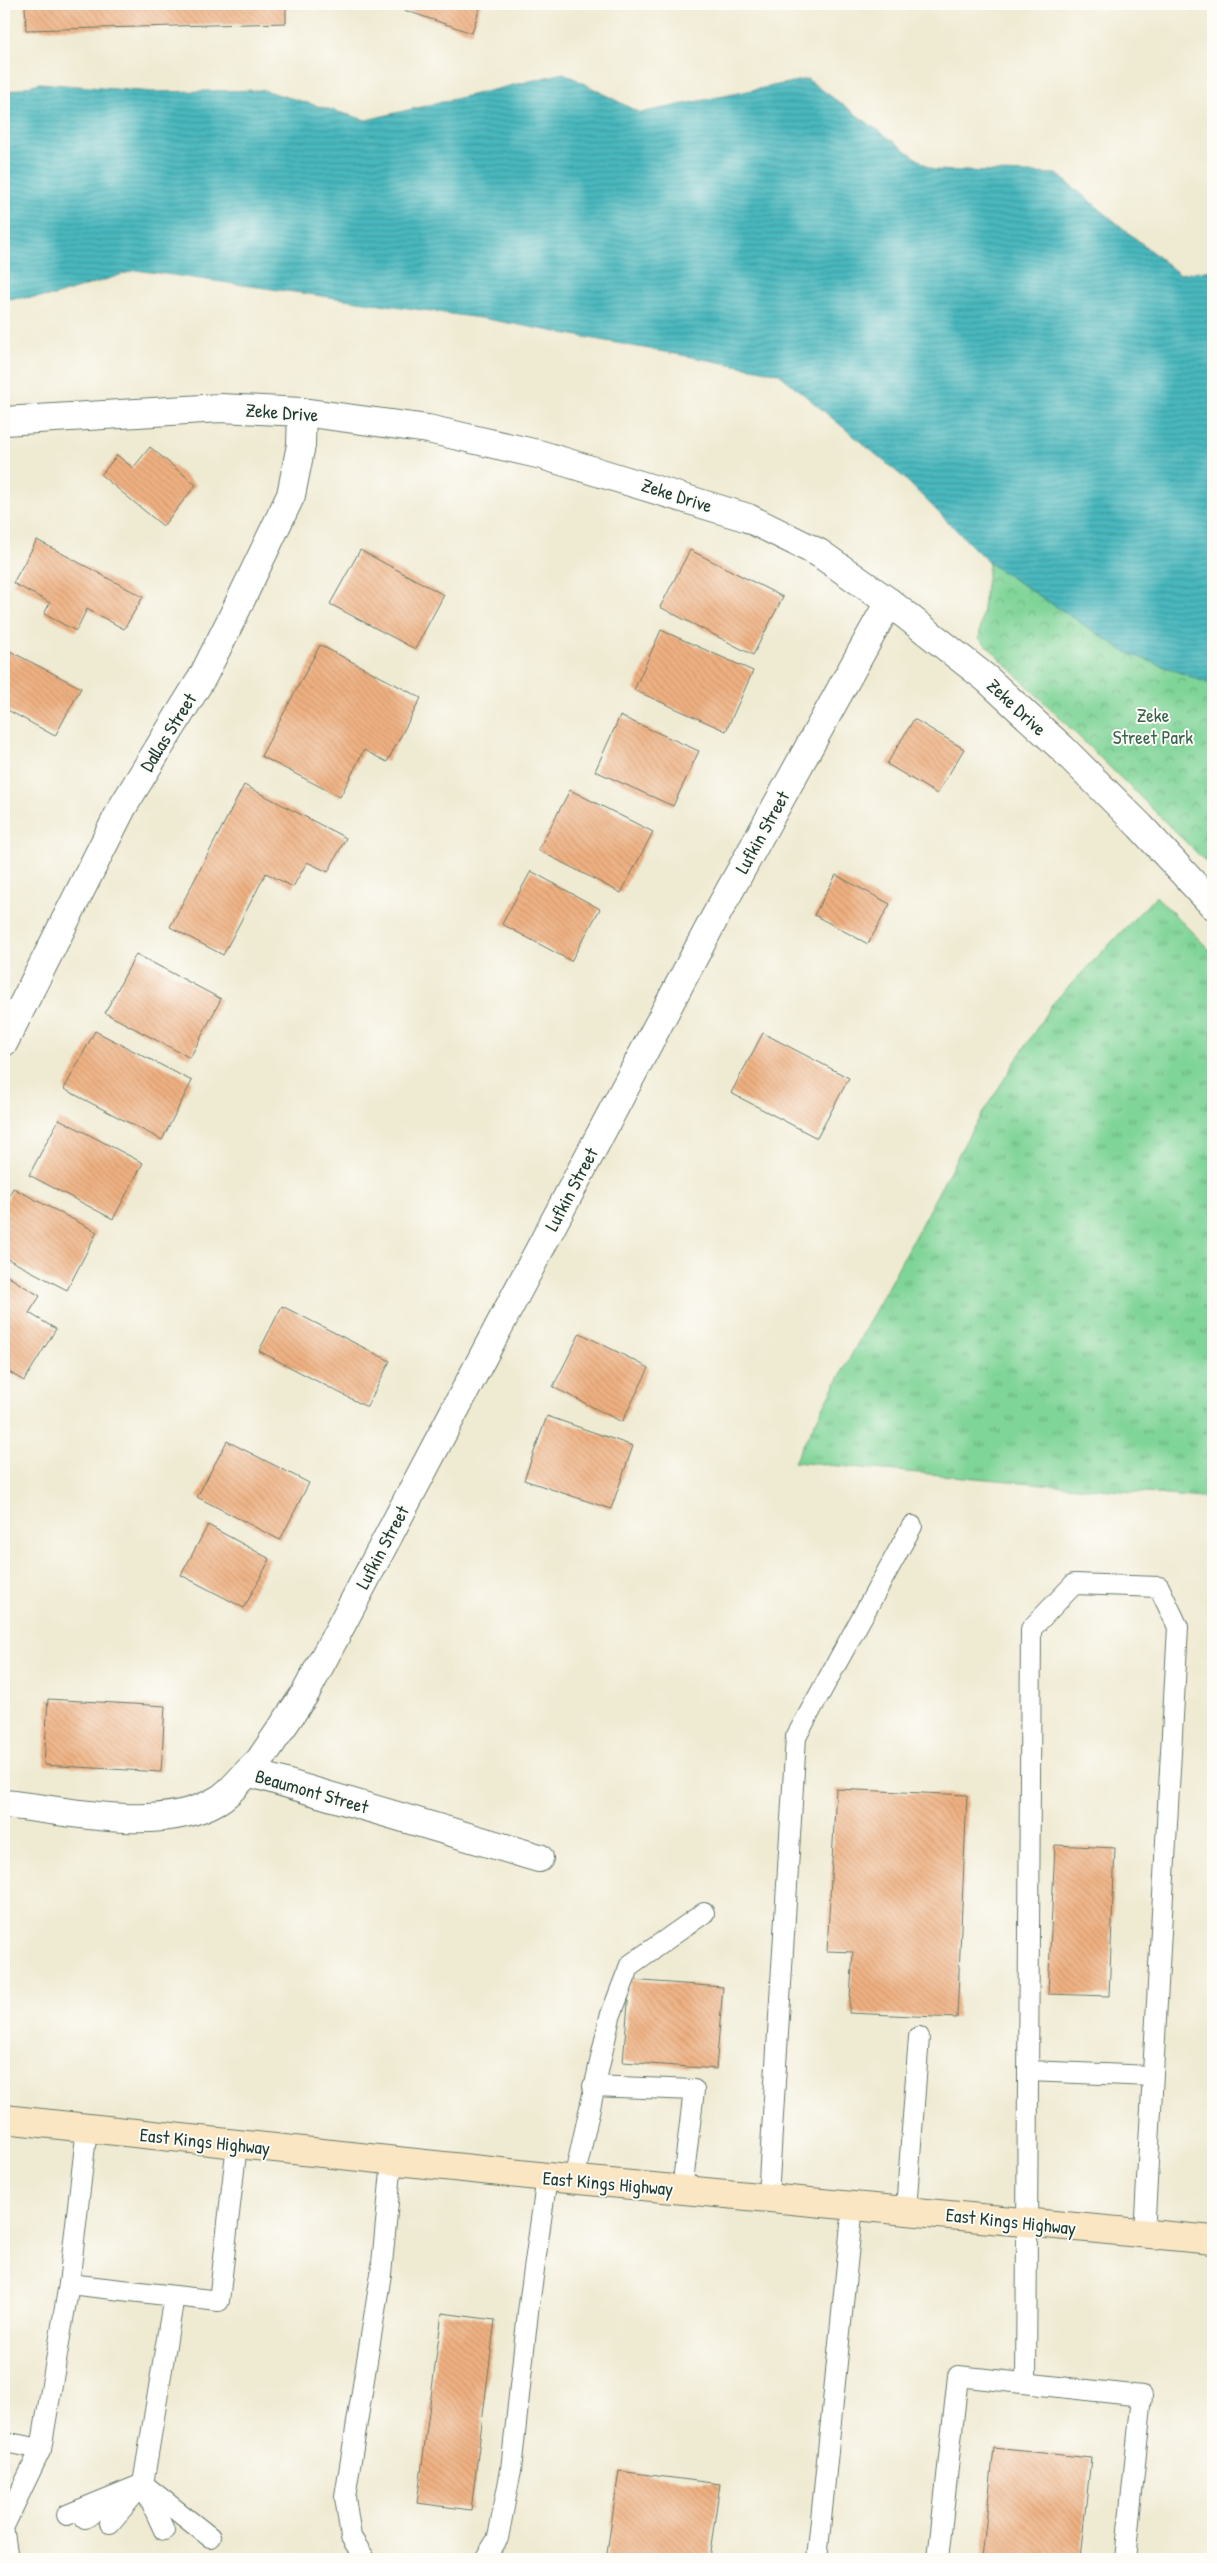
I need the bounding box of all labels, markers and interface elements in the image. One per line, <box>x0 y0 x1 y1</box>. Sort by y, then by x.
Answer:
street label: Zeke Drive <box>245 396 320 428</box>
street label: Zeke Drive <box>638 471 716 519</box>
street label: Zeke Drive <box>982 673 1053 742</box>
street label: Dallas Street <box>134 687 203 776</box>
park label: Zeke Street Park <box>1113 702 1193 750</box>
street label: Lufkin Street <box>729 786 796 878</box>
street label: Lufkin Street <box>538 1142 604 1235</box>
street label: Lufkin Street <box>349 1500 415 1593</box>
street label: Beaumont Street <box>252 1762 372 1820</box>
street label: East Kings Highway <box>139 2121 271 2161</box>
street label: East Kings Highway <box>542 2164 674 2202</box>
street label: East Kings Highway <box>945 2201 1077 2241</box>

